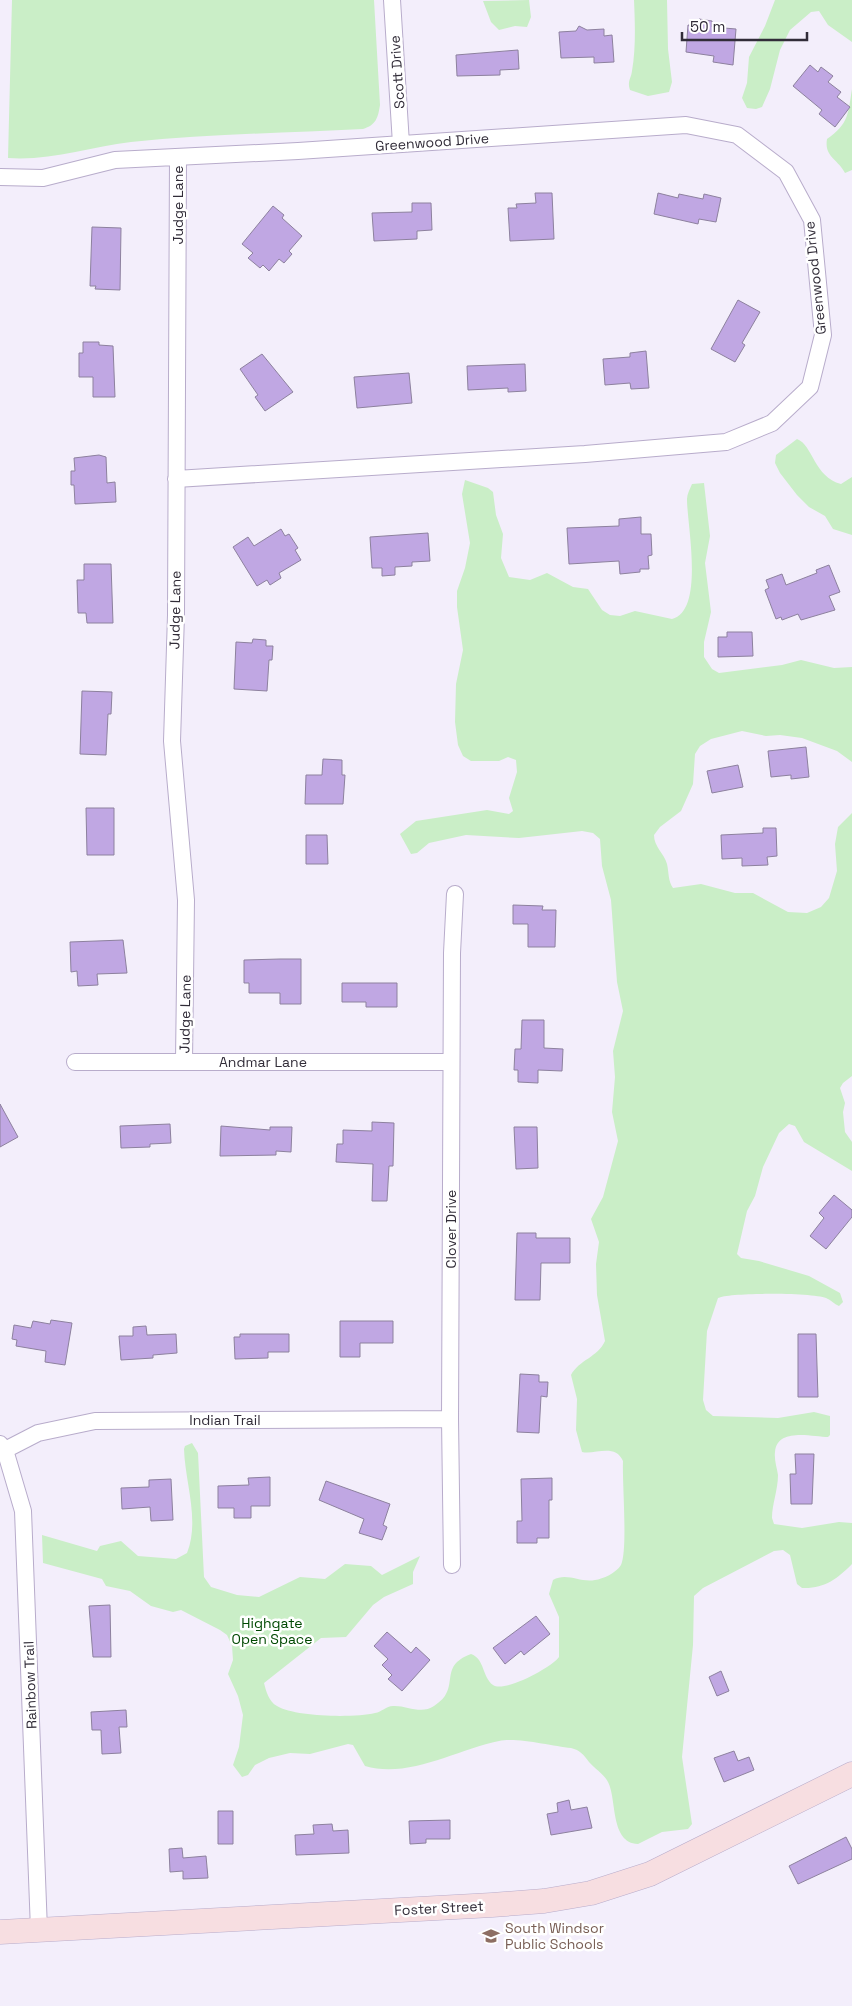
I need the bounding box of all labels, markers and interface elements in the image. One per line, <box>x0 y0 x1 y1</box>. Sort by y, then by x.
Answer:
scale bar <box>682 10 807 42</box>
text: 50 m <box>690 17 725 36</box>
street label: Scott Drive <box>385 35 409 109</box>
street label: Greenwood Drive <box>375 129 489 155</box>
street label: Judge Lane <box>169 166 187 244</box>
street label: Greenwood Drive <box>800 220 830 336</box>
street label: Judge Lane <box>165 570 185 650</box>
street label: Judge Lane <box>175 974 195 1054</box>
street label: Andmar Lane <box>219 1053 307 1071</box>
street label: Clover Drive <box>442 1190 460 1268</box>
street label: Indian Trail <box>189 1411 261 1429</box>
park label: Highgate Open Space <box>232 1614 312 1648</box>
street label: Rainbow Trail <box>19 1641 41 1729</box>
street label: Foster Street <box>394 1897 484 1919</box>
place label: South Windsor Public Schools <box>505 1919 604 1953</box>
school or university icon: South Windsor Public Schools <box>481 1926 501 1946</box>

